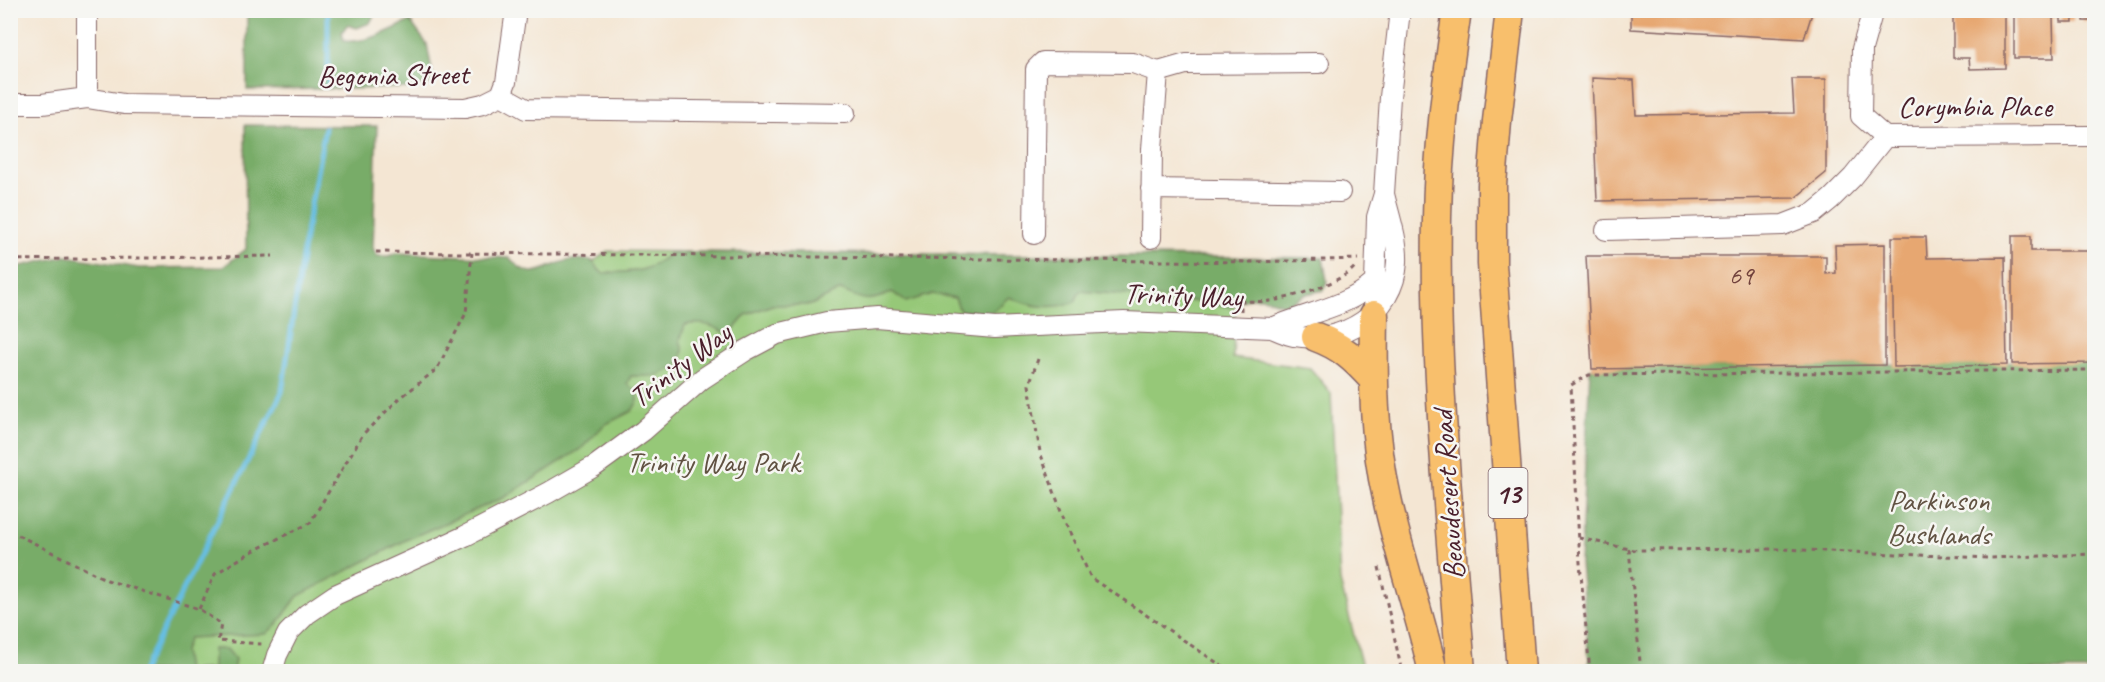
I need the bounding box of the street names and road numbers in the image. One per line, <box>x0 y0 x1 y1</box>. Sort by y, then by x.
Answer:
street label: Begonia Street <box>317 55 472 95</box>
street label: Corymbia Place <box>1898 87 2054 125</box>
street label: Trinity Way <box>1123 274 1245 316</box>
street label: Trinity Way <box>621 313 740 416</box>
street label: Beaudesert Road <box>1423 405 1473 581</box>
road number: 13 <box>1488 468 1528 518</box>

